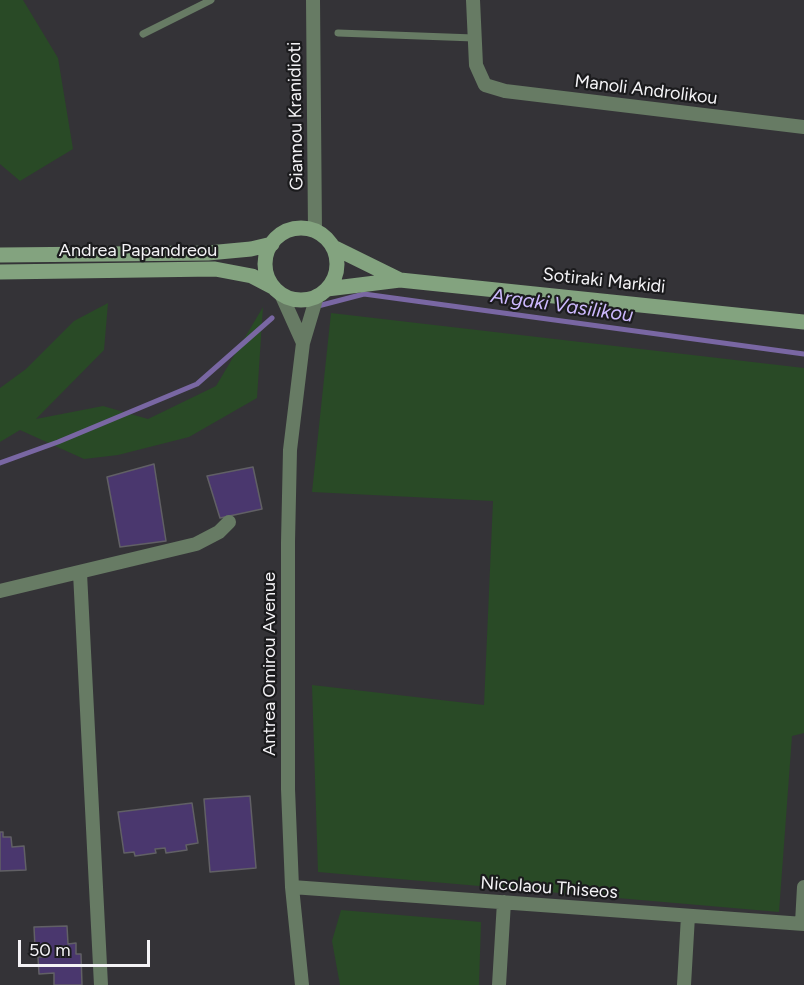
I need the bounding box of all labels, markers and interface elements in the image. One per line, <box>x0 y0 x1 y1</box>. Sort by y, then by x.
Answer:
street label: Giannou Kranidioti <box>284 42 308 190</box>
street label: Manoli Androlikou <box>573 71 719 109</box>
street label: Andrea Papandreou <box>59 240 217 262</box>
street label: Sotiraki Markidi <box>542 264 666 298</box>
water label: Argaki Vasilikou <box>489 284 635 328</box>
street label: Antrea Omirou Avenue <box>259 572 281 756</box>
street label: Nicolaou Thiseos <box>480 872 618 904</box>
scale bar <box>21 928 153 966</box>
text: 50 m <box>29 939 71 961</box>

